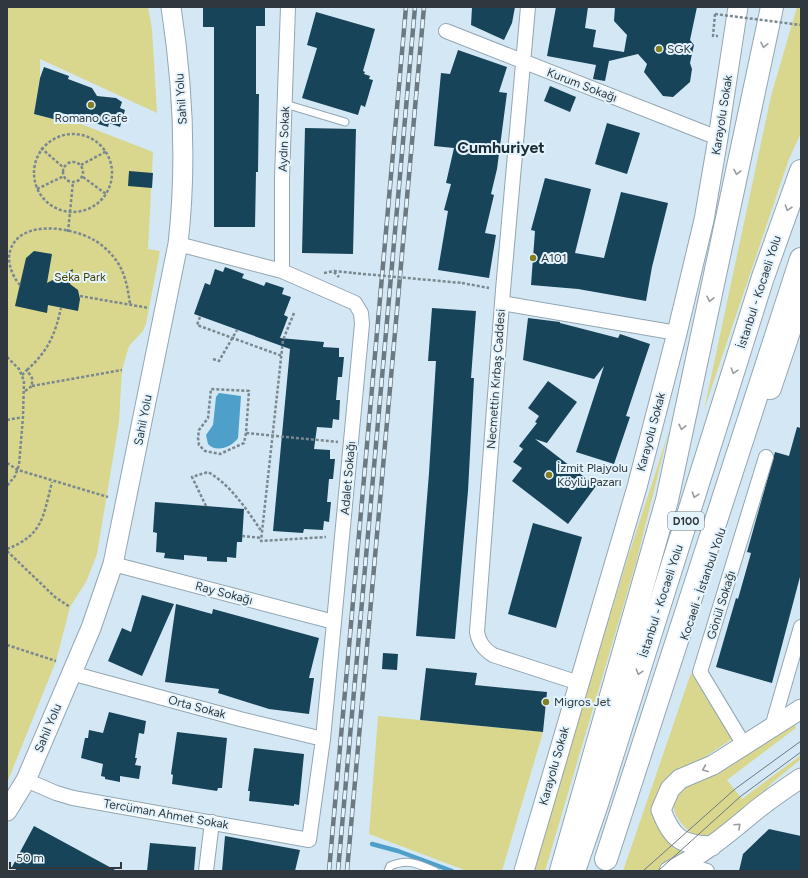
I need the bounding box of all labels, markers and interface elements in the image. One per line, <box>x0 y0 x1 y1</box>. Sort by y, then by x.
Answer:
place label: SGK <box>667 42 691 56</box>
one-way arrow <box>760 42 769 48</box>
marker: SGK <box>654 44 664 54</box>
street label: Kurum Sokağı <box>545 65 619 105</box>
street label: Sahil Yolu <box>172 73 190 125</box>
street label: Karayolu Sokak <box>709 74 735 156</box>
marker: Romano Cafe <box>86 100 96 110</box>
street label: Aydın Sokak <box>276 106 292 172</box>
place label: Romano Cafe <box>54 111 128 125</box>
district label: Cumhuriyet <box>457 138 545 157</box>
one-way arrow <box>733 169 741 175</box>
one-way arrow <box>784 204 792 211</box>
street label: İstanbul - Kocaeli Yolu <box>734 234 784 350</box>
place label: A101 <box>541 251 567 265</box>
marker: A101 <box>528 253 538 263</box>
park label: Seka Park <box>54 270 106 284</box>
one-way arrow <box>706 296 714 303</box>
street label: Necmettin Kırbaş Caddesi <box>484 309 508 449</box>
one-way arrow <box>730 367 739 374</box>
street label: Karayolu Sokak <box>634 391 668 473</box>
street label: Sahil Yolu <box>131 393 155 447</box>
one-way arrow <box>679 423 687 430</box>
street label: Adalet Sokağı <box>338 441 358 515</box>
place label: İzmit Plajyolu Köylü Pazarı <box>557 461 628 489</box>
marker: İzmit Plajyolu Köylü Pazarı <box>544 470 554 480</box>
one-way arrow <box>691 491 700 498</box>
road number: D100 <box>668 512 704 530</box>
street label: Kocaeli - İstanbul Yolu <box>677 526 729 642</box>
street label: İstanbul - Kocaeli Yolu <box>636 543 686 659</box>
street label: Gönül Sokağı <box>704 569 738 641</box>
street label: Ray Sokağı <box>194 579 254 607</box>
one-way arrow <box>635 669 643 676</box>
street label: Orta Sokak <box>167 693 227 721</box>
place label: Migros Jet <box>554 695 611 709</box>
marker: Migros Jet <box>541 697 551 707</box>
street label: Sahil Yolu <box>32 702 64 754</box>
street label: Karayolu Sokak <box>536 725 572 807</box>
one-way arrow <box>702 764 709 772</box>
street label: Tercüman Ahmet Sokak <box>102 796 230 832</box>
one-way arrow <box>733 823 741 830</box>
scale bar <box>10 844 121 870</box>
text: 50 m <box>16 851 44 865</box>

